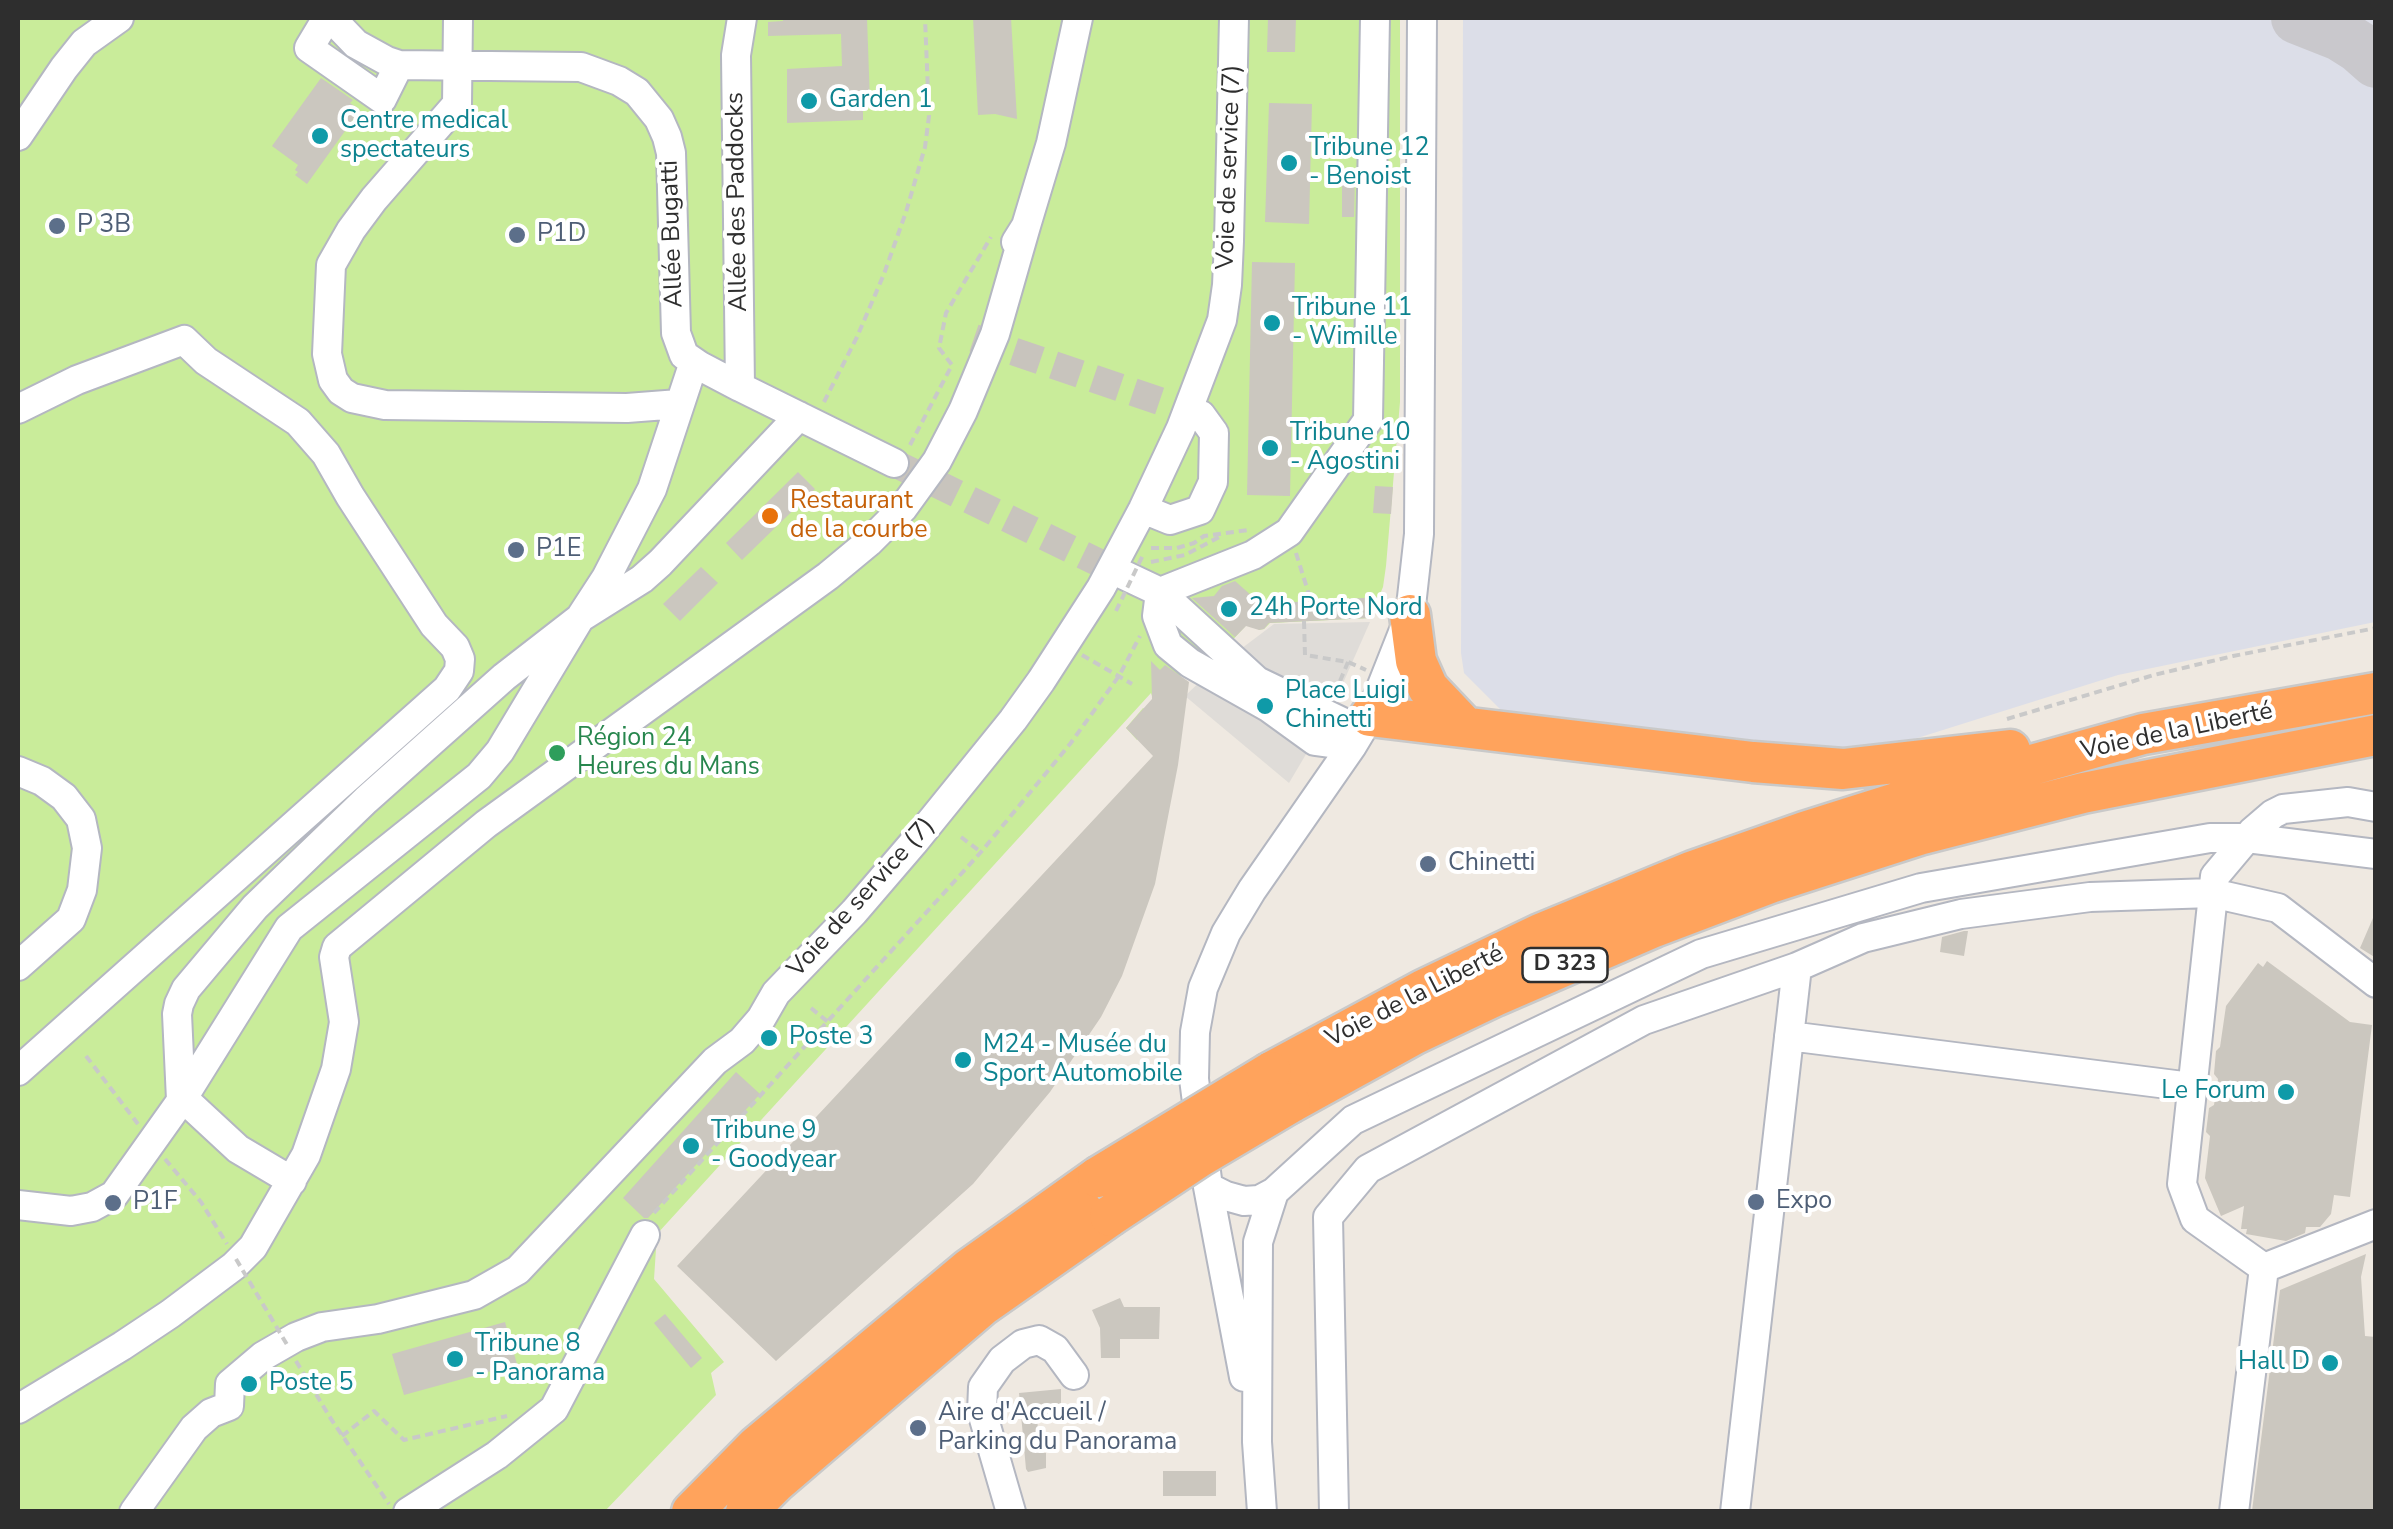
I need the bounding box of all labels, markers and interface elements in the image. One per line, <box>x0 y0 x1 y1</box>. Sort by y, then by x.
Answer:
street label: Voie de service (7) <box>1211 64 1249 270</box>
place label: Garden 1 <box>829 86 933 116</box>
marker: Garden 1 <box>798 90 820 112</box>
street label: Allée des Paddocks <box>721 92 755 312</box>
place label: Centre medical spectateurs <box>340 107 508 166</box>
marker: Centre medical spectateurs <box>309 125 331 147</box>
place label: Tribune 12 - Benoist <box>1309 134 1429 193</box>
marker: Tribune 12 - Benoist <box>1278 152 1300 174</box>
street label: Allée Bugatti <box>655 160 691 308</box>
place label: P 3B <box>77 211 131 241</box>
marker: P 3B <box>46 215 68 237</box>
place label: P1D <box>537 220 586 250</box>
marker: P1D <box>506 224 528 246</box>
place label: Tribune 11 - Wimille <box>1292 294 1412 353</box>
marker: Tribune 11 - Wimille <box>1261 312 1283 334</box>
place label: Tribune 10 - Agostini <box>1290 419 1410 478</box>
marker: Tribune 10 - Agostini <box>1259 437 1281 459</box>
place label: Restaurant de la courbe <box>790 487 927 546</box>
marker: Restaurant de la courbe <box>759 505 781 527</box>
place label: P1E <box>536 535 581 565</box>
marker: P1E <box>505 539 527 561</box>
place label: 24h Porte Nord <box>1249 594 1423 624</box>
marker: 24h Porte Nord <box>1218 598 1240 620</box>
place label: Place Luigi Chinetti <box>1285 677 1406 736</box>
marker: Place Luigi Chinetti <box>1254 695 1276 717</box>
street label: Voie de la Liberté <box>2078 697 2276 767</box>
place label: Région 24 Heures du Mans <box>577 724 760 783</box>
marker: Région 24 Heures du Mans <box>546 742 568 764</box>
street label: Voie de service (7) <box>782 812 942 984</box>
place label: Chinetti <box>1448 849 1535 879</box>
marker: Chinetti <box>1417 853 1439 875</box>
street label: Voie de la Liberté <box>1321 939 1509 1055</box>
road number: D 323 <box>1522 948 1608 982</box>
place label: Poste 3 <box>789 1023 873 1053</box>
marker: Poste 3 <box>758 1027 780 1049</box>
place label: M24 - Musée du Sport Automobile <box>983 1031 1183 1090</box>
marker: M24 - Musée du Sport Automobile <box>952 1049 974 1071</box>
place label: Le Forum <box>2161 1077 2266 1107</box>
marker: Le Forum <box>2275 1081 2297 1103</box>
place label: Tribune 9 - Goodyear <box>711 1117 837 1176</box>
marker: Tribune 9 - Goodyear <box>680 1135 702 1157</box>
place label: Expo <box>1776 1187 1832 1217</box>
place label: P1F <box>133 1188 178 1218</box>
marker: Expo <box>1745 1191 1767 1213</box>
marker: P1F <box>102 1192 124 1214</box>
place label: Tribune 8 - Panorama <box>475 1330 605 1389</box>
marker: Tribune 8 - Panorama <box>444 1348 466 1370</box>
place label: Hall D <box>2238 1348 2310 1378</box>
marker: Hall D <box>2319 1352 2341 1374</box>
place label: Poste 5 <box>269 1369 353 1399</box>
marker: Poste 5 <box>238 1373 260 1395</box>
place label: Aire d'Accueil / Parking du Panorama <box>938 1399 1177 1458</box>
marker: Aire d'Accueil / Parking du Panorama <box>907 1417 929 1439</box>

